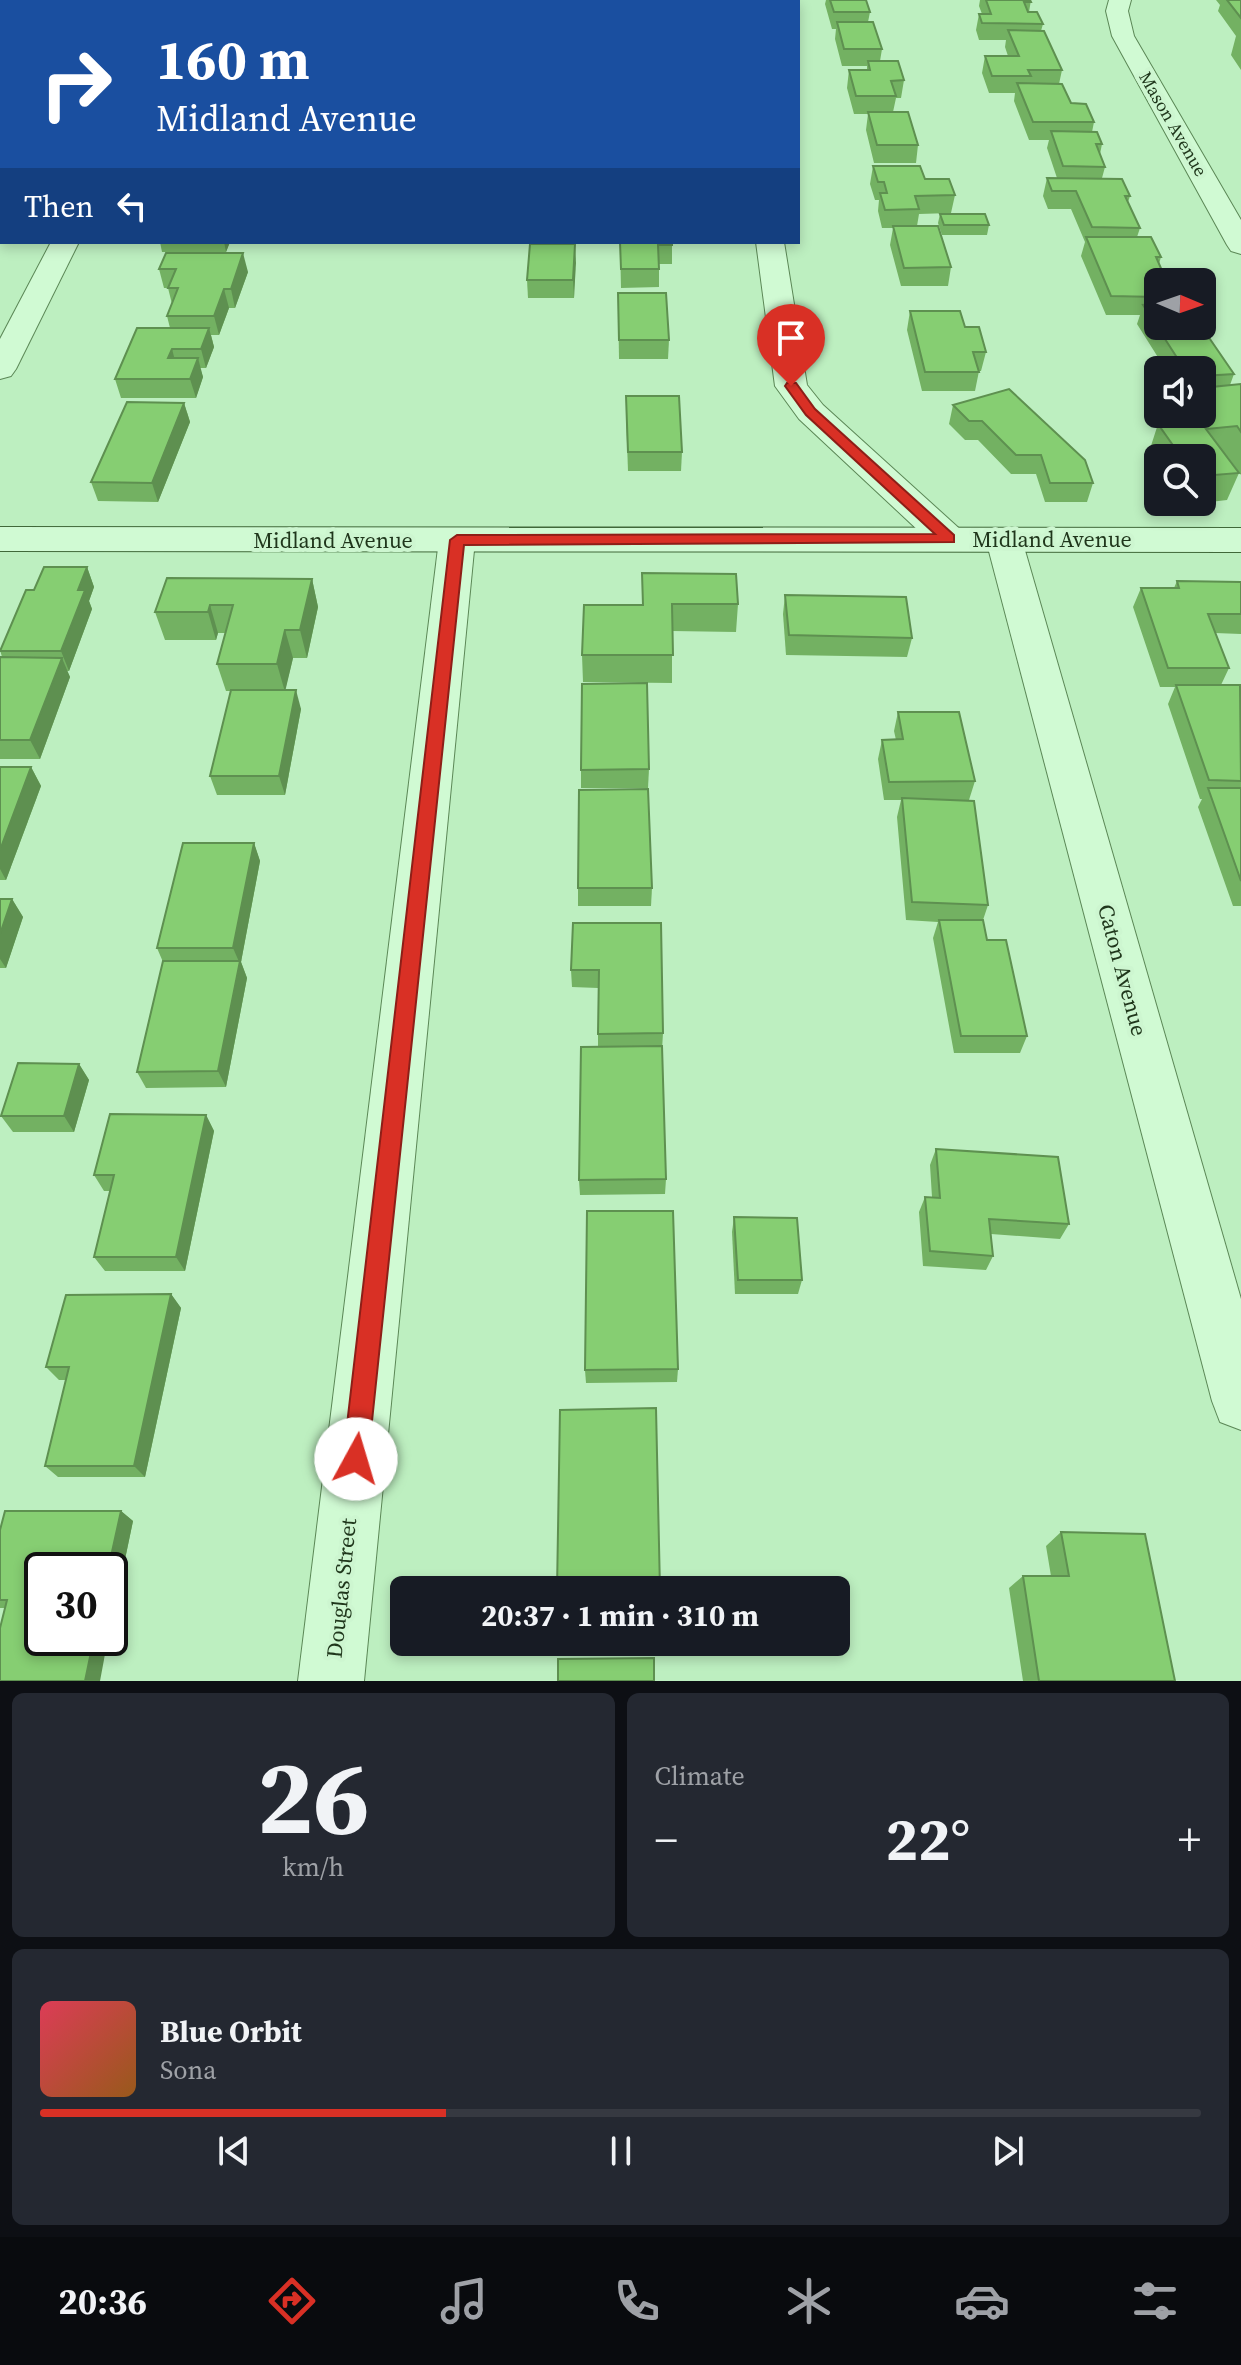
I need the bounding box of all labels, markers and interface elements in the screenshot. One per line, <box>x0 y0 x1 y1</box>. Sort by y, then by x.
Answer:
text: 160 m <box>156 21 310 98</box>
icon: right <box>24 32 128 136</box>
street label: Mason Avenue <box>1133 67 1213 181</box>
text: Midland Avenue <box>156 94 417 143</box>
icon: left <box>110 184 154 228</box>
text: Then <box>24 186 94 227</box>
north arrow <box>1144 268 1216 340</box>
map controls <box>1144 268 1216 516</box>
pin <box>757 304 825 386</box>
icon: arrive <box>769 316 813 360</box>
button: sound <box>1144 356 1216 428</box>
button: search <box>1144 444 1216 516</box>
street label: Midland Avenue <box>972 524 1132 554</box>
street label: Midland Avenue <box>253 525 413 555</box>
street label: Caton Avenue <box>1091 901 1155 1039</box>
position arrow <box>314 1417 398 1501</box>
street label: Douglas Street <box>319 1516 363 1659</box>
speed limit sign: 30 <box>24 1552 128 1656</box>
text: 20:37 · 1 min · 310 m <box>481 1595 759 1636</box>
text: 26 <box>257 1725 370 1868</box>
text: Climate <box>655 1758 745 1794</box>
text: 22° <box>885 1798 970 1880</box>
text: − <box>655 1809 678 1870</box>
text: + <box>1178 1809 1201 1870</box>
text: km/h <box>282 1849 344 1885</box>
text: Blue Orbit <box>160 2011 302 2052</box>
text: Sona <box>160 2052 217 2088</box>
icon: previous <box>212 2129 256 2173</box>
icon: pause <box>599 2129 643 2173</box>
icon: next <box>986 2129 1030 2173</box>
icon: directions <box>264 2273 320 2329</box>
icon: music <box>436 2273 492 2329</box>
icon: phone <box>609 2273 665 2329</box>
icon: climate <box>781 2273 837 2329</box>
icon: car <box>954 2273 1010 2329</box>
icon: filters <box>1127 2273 1183 2329</box>
text: 20:36 <box>58 2277 147 2326</box>

